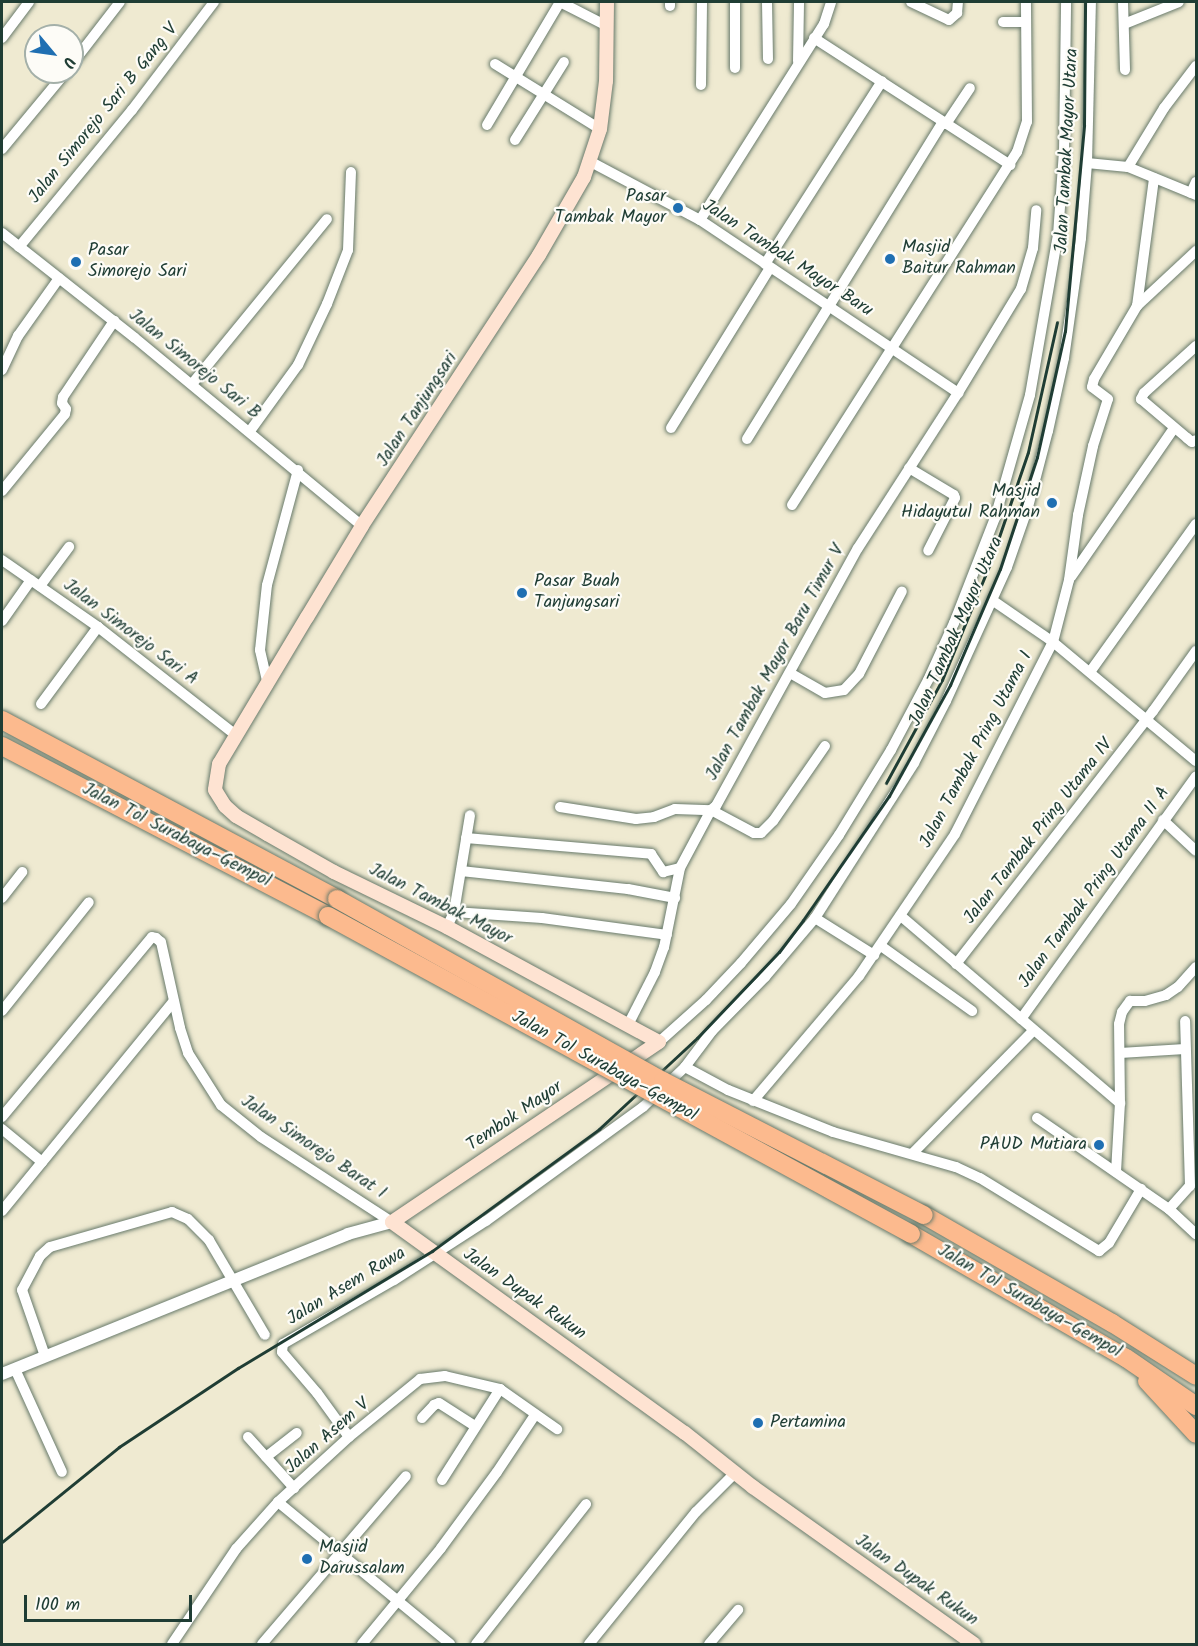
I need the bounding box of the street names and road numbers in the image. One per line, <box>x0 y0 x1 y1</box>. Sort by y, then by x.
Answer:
street label: Jalan Simorejo Sari B Gang V <box>25 20 183 208</box>
street label: Jalan Tambak Mayor Utara <box>1052 48 1084 254</box>
street label: Jalan Tambak Mayor Baru <box>697 196 877 322</box>
street label: Jalan Simorejo Sari B <box>124 305 264 425</box>
street label: Jalan Tanjungsari <box>373 349 463 471</box>
street label: Jalan Tambak Mayor Utara <box>905 534 1009 730</box>
street label: Jalan Tambak Mayor Baru Timur V <box>702 541 850 785</box>
street label: Jalan Simorejo Sari A <box>58 575 202 691</box>
street label: Jalan Tambak Pring Utama I <box>916 648 1038 852</box>
street label: Jalan Tambak Pring Utama IV <box>960 735 1118 929</box>
street label: Jalan Tol Surabaya–Gempol <box>78 779 274 893</box>
street label: Jalan Tambak Pring Utama II A <box>1015 783 1175 993</box>
street label: Jalan Tambak Mayor <box>365 860 515 950</box>
street label: Jalan Tol Surabaya–Gempol <box>507 1007 701 1127</box>
street label: Tembok Mayor <box>463 1077 567 1157</box>
street label: Jalan Simorejo Barat I <box>236 1091 390 1205</box>
street label: Jalan Tol Surabaya–Gempol <box>933 1240 1125 1364</box>
street label: Jalan Asem Rawa <box>284 1243 410 1331</box>
street label: Jalan Dupak Rukun <box>458 1244 590 1346</box>
street label: Jalan Asem V <box>282 1395 374 1479</box>
street label: Jalan Dupak Rukun <box>850 1530 982 1632</box>

